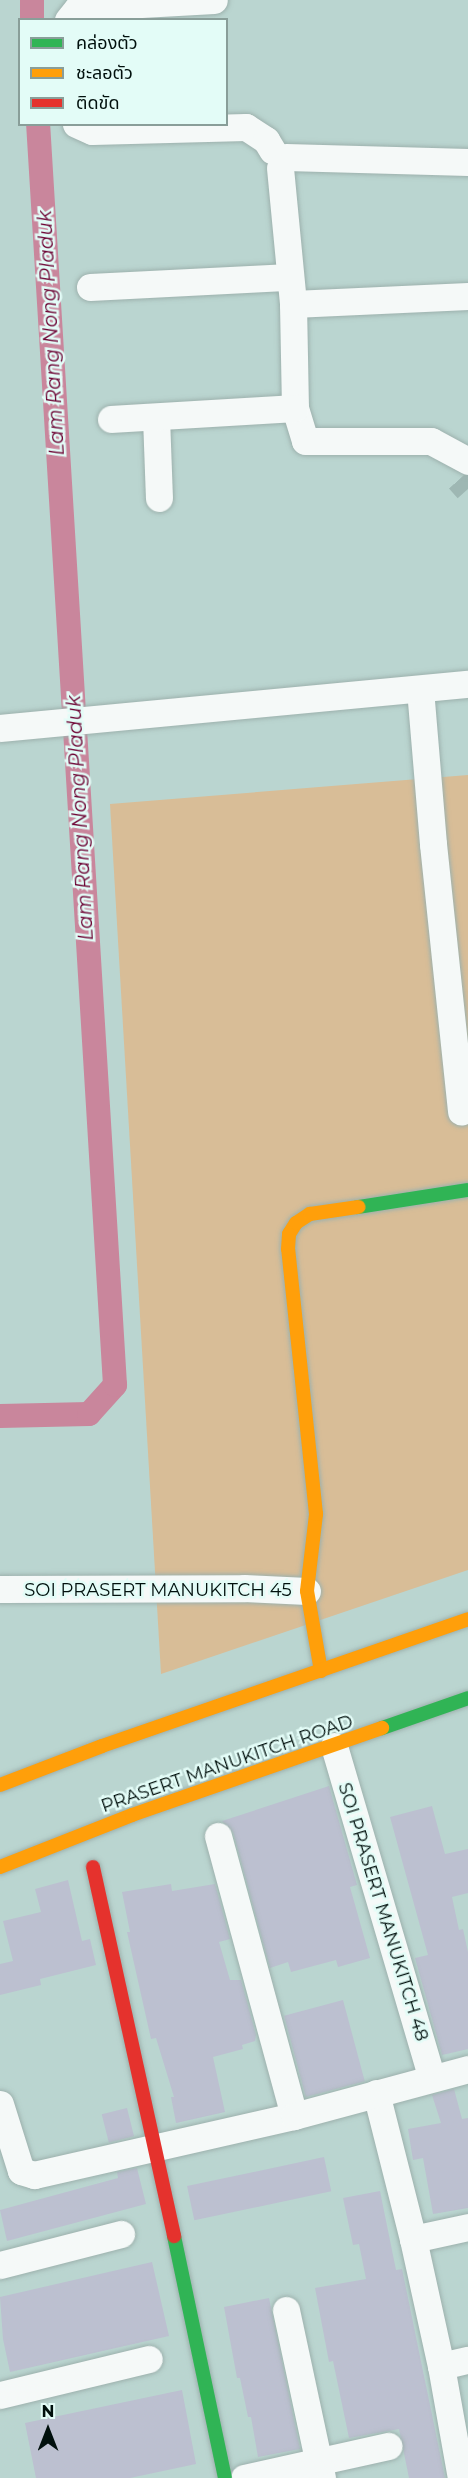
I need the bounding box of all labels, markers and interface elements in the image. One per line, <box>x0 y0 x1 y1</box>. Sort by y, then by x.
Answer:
legend <box>18 18 228 126</box>
text: คล่องตัว <box>76 32 138 54</box>
text: ชะลอตัว <box>76 62 133 84</box>
text: ติดขัด <box>76 92 119 114</box>
water label: Lam Rang Nong Pladuk <box>33 210 69 456</box>
water label: Lam Rang Nong Pladuk <box>62 695 98 941</box>
street label: SOI PRASERT MANUKITCH 45 <box>24 1579 292 1601</box>
street label: PRASERT MANUKITCH ROAD <box>98 1711 356 1817</box>
street label: SOI PRASERT MANUKITCH 48 <box>333 1780 433 2044</box>
north arrow <box>18 2400 78 2460</box>
text: N <box>42 2402 54 2421</box>

